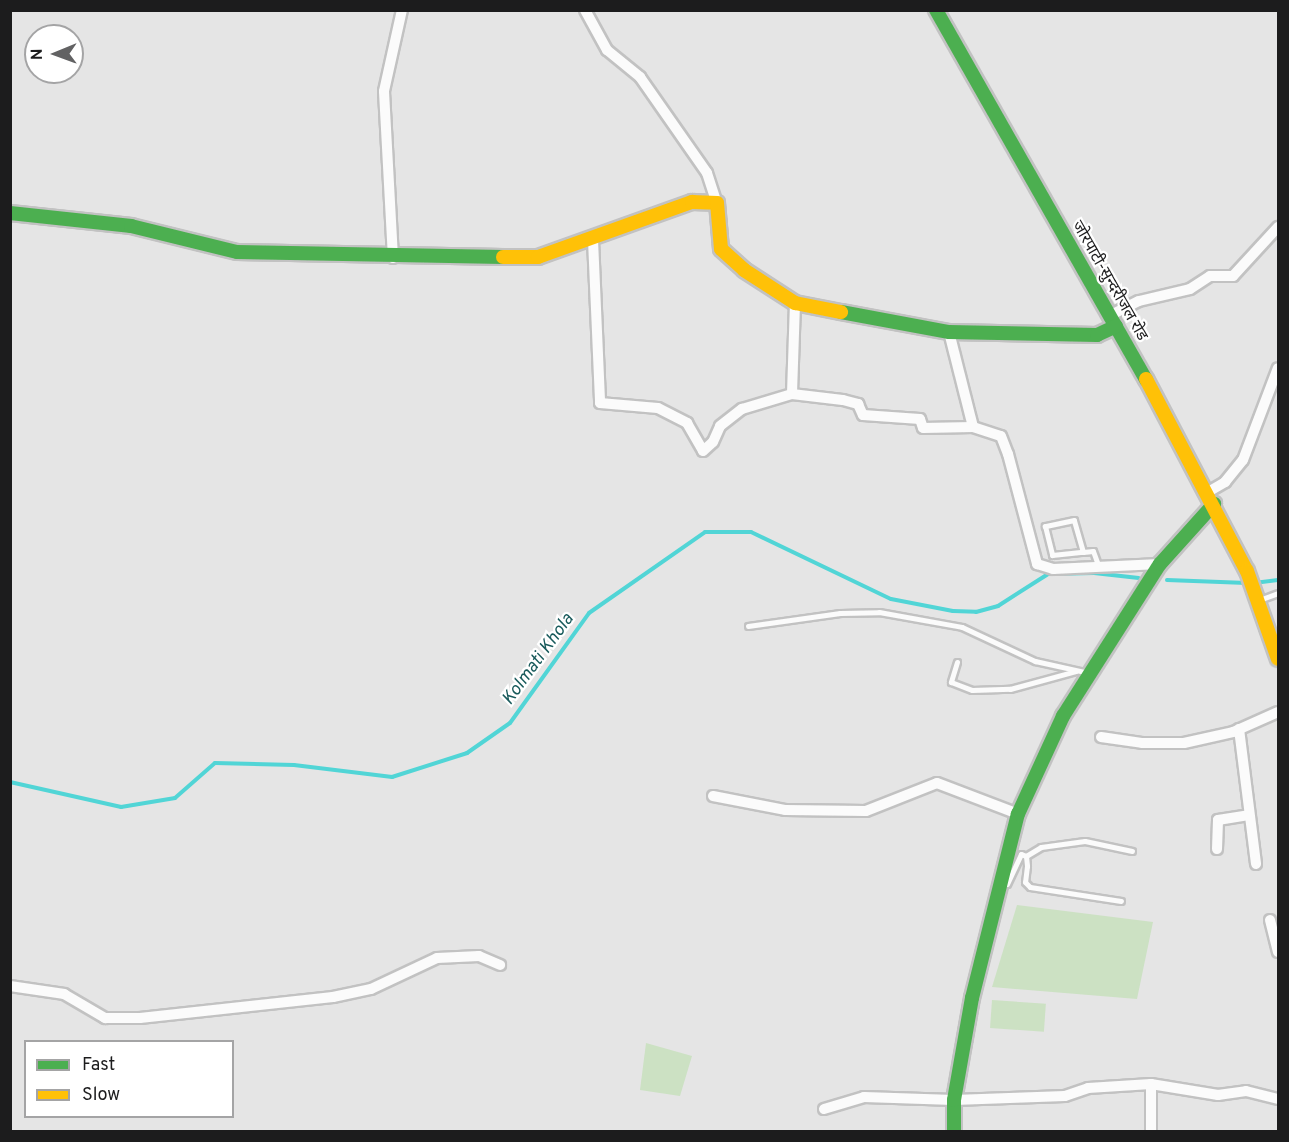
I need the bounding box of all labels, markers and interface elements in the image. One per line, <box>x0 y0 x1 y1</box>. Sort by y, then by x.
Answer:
north arrow <box>24 24 84 84</box>
text: N <box>28 48 48 60</box>
street label: जोरपाटी-सुन्दरीजल रोड <box>1067 218 1151 344</box>
water label: Kolmati Khola <box>499 610 579 710</box>
legend <box>24 1040 234 1118</box>
text: Fast <box>82 1054 115 1077</box>
text: Slow <box>82 1084 120 1107</box>

